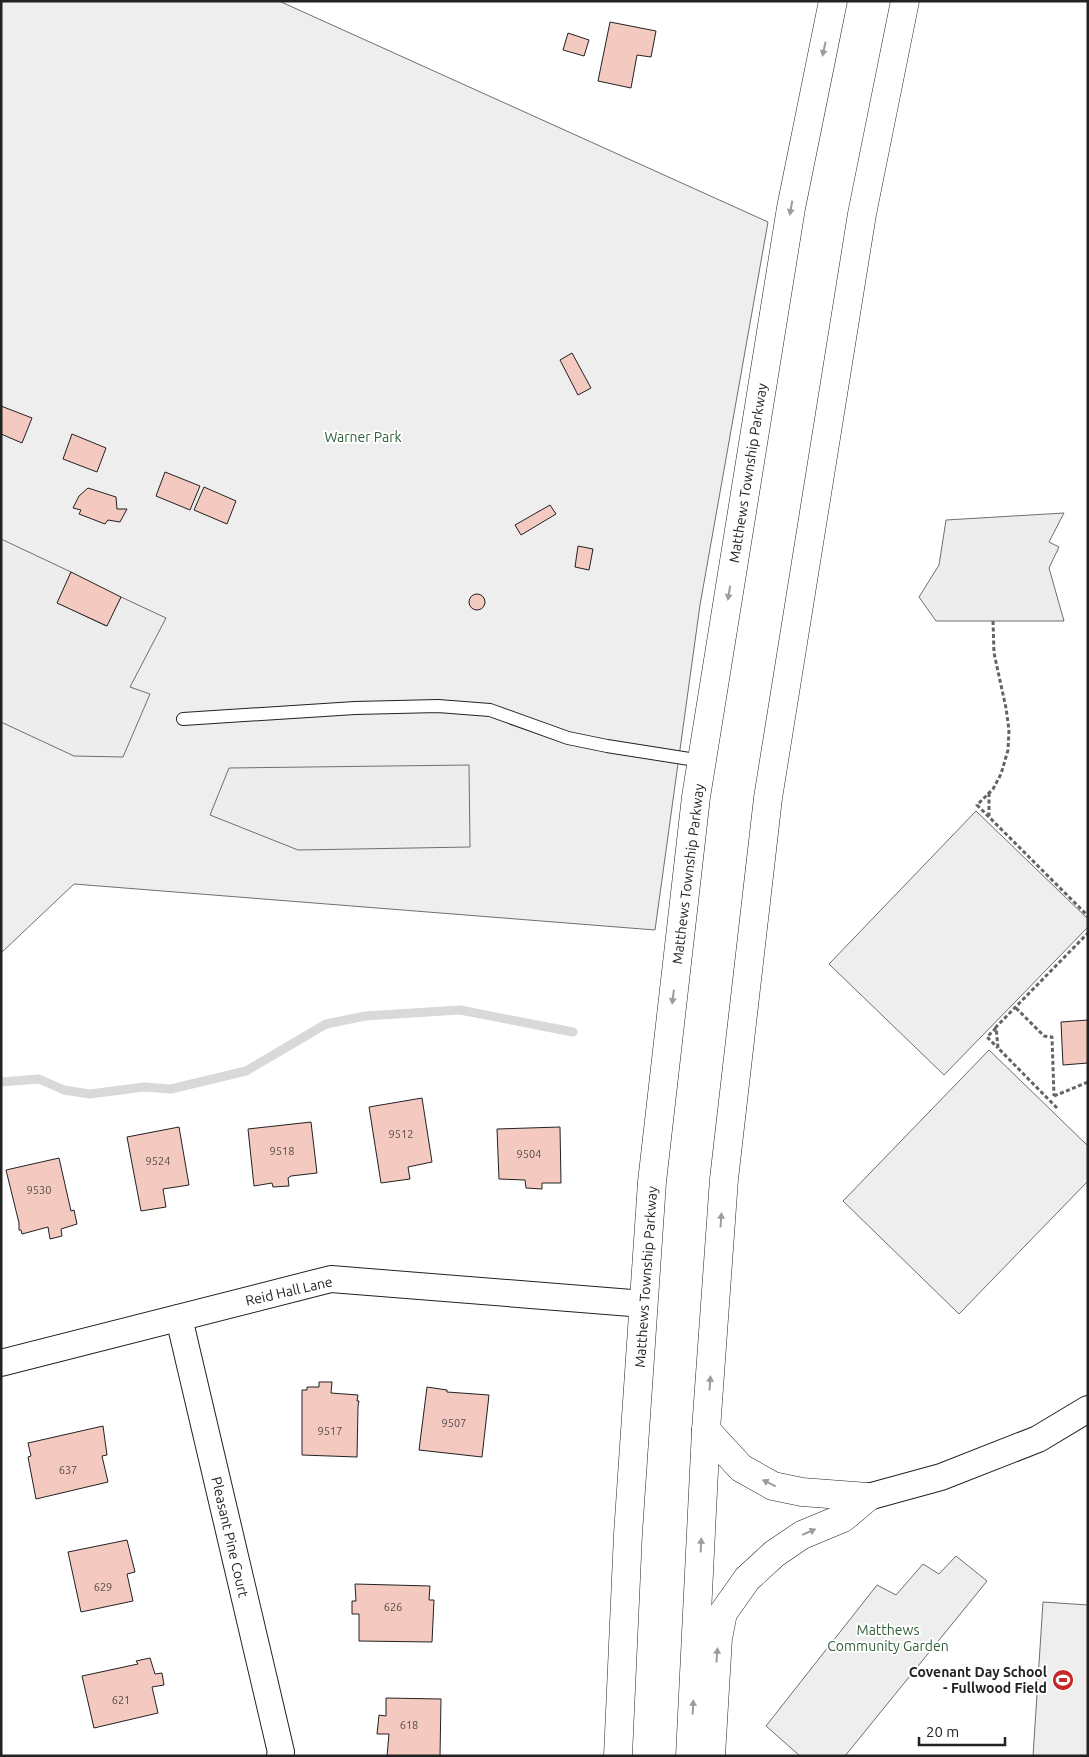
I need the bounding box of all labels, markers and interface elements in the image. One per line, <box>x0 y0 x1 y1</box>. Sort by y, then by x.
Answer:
one-way arrow <box>819 41 827 57</box>
one-way arrow <box>786 201 794 217</box>
street label: Matthews Township Parkway <box>726 382 770 564</box>
park label: Warner Park <box>324 429 402 445</box>
one-way arrow <box>725 586 733 602</box>
street label: Matthews Township Parkway <box>669 783 707 965</box>
one-way arrow <box>669 989 677 1005</box>
house number: 9512 <box>389 1128 413 1140</box>
house number: 9518 <box>270 1145 294 1157</box>
house number: 9504 <box>517 1148 541 1160</box>
house number: 9524 <box>146 1155 170 1167</box>
house number: 9530 <box>27 1184 51 1196</box>
street label: Matthews Township Parkway <box>632 1185 660 1368</box>
one-way arrow <box>718 1212 726 1228</box>
street label: Reid Hall Lane <box>244 1273 334 1309</box>
one-way arrow <box>706 1374 714 1390</box>
house number: 9507 <box>442 1417 466 1429</box>
house number: 9517 <box>318 1425 342 1437</box>
house number: 637 <box>59 1464 77 1476</box>
street label: Pleasant Pine Court <box>208 1475 252 1599</box>
one-way arrow <box>761 1479 776 1487</box>
one-way arrow <box>802 1528 817 1535</box>
one-way arrow <box>697 1536 705 1552</box>
house number: 629 <box>94 1581 112 1593</box>
house number: 626 <box>384 1601 402 1613</box>
park label: Matthews Community Garden <box>827 1622 949 1654</box>
one-way arrow <box>714 1646 722 1662</box>
place label: Covenant Day School - Fullwood Field <box>909 1664 1047 1696</box>
sports icon: Covenant Day School - Fullwood Field <box>1051 1668 1075 1692</box>
house number: 621 <box>112 1694 130 1706</box>
one-way arrow <box>689 1699 697 1715</box>
scale bar <box>919 1714 1005 1746</box>
house number: 618 <box>400 1719 418 1731</box>
text: 20 m <box>926 1723 959 1740</box>

